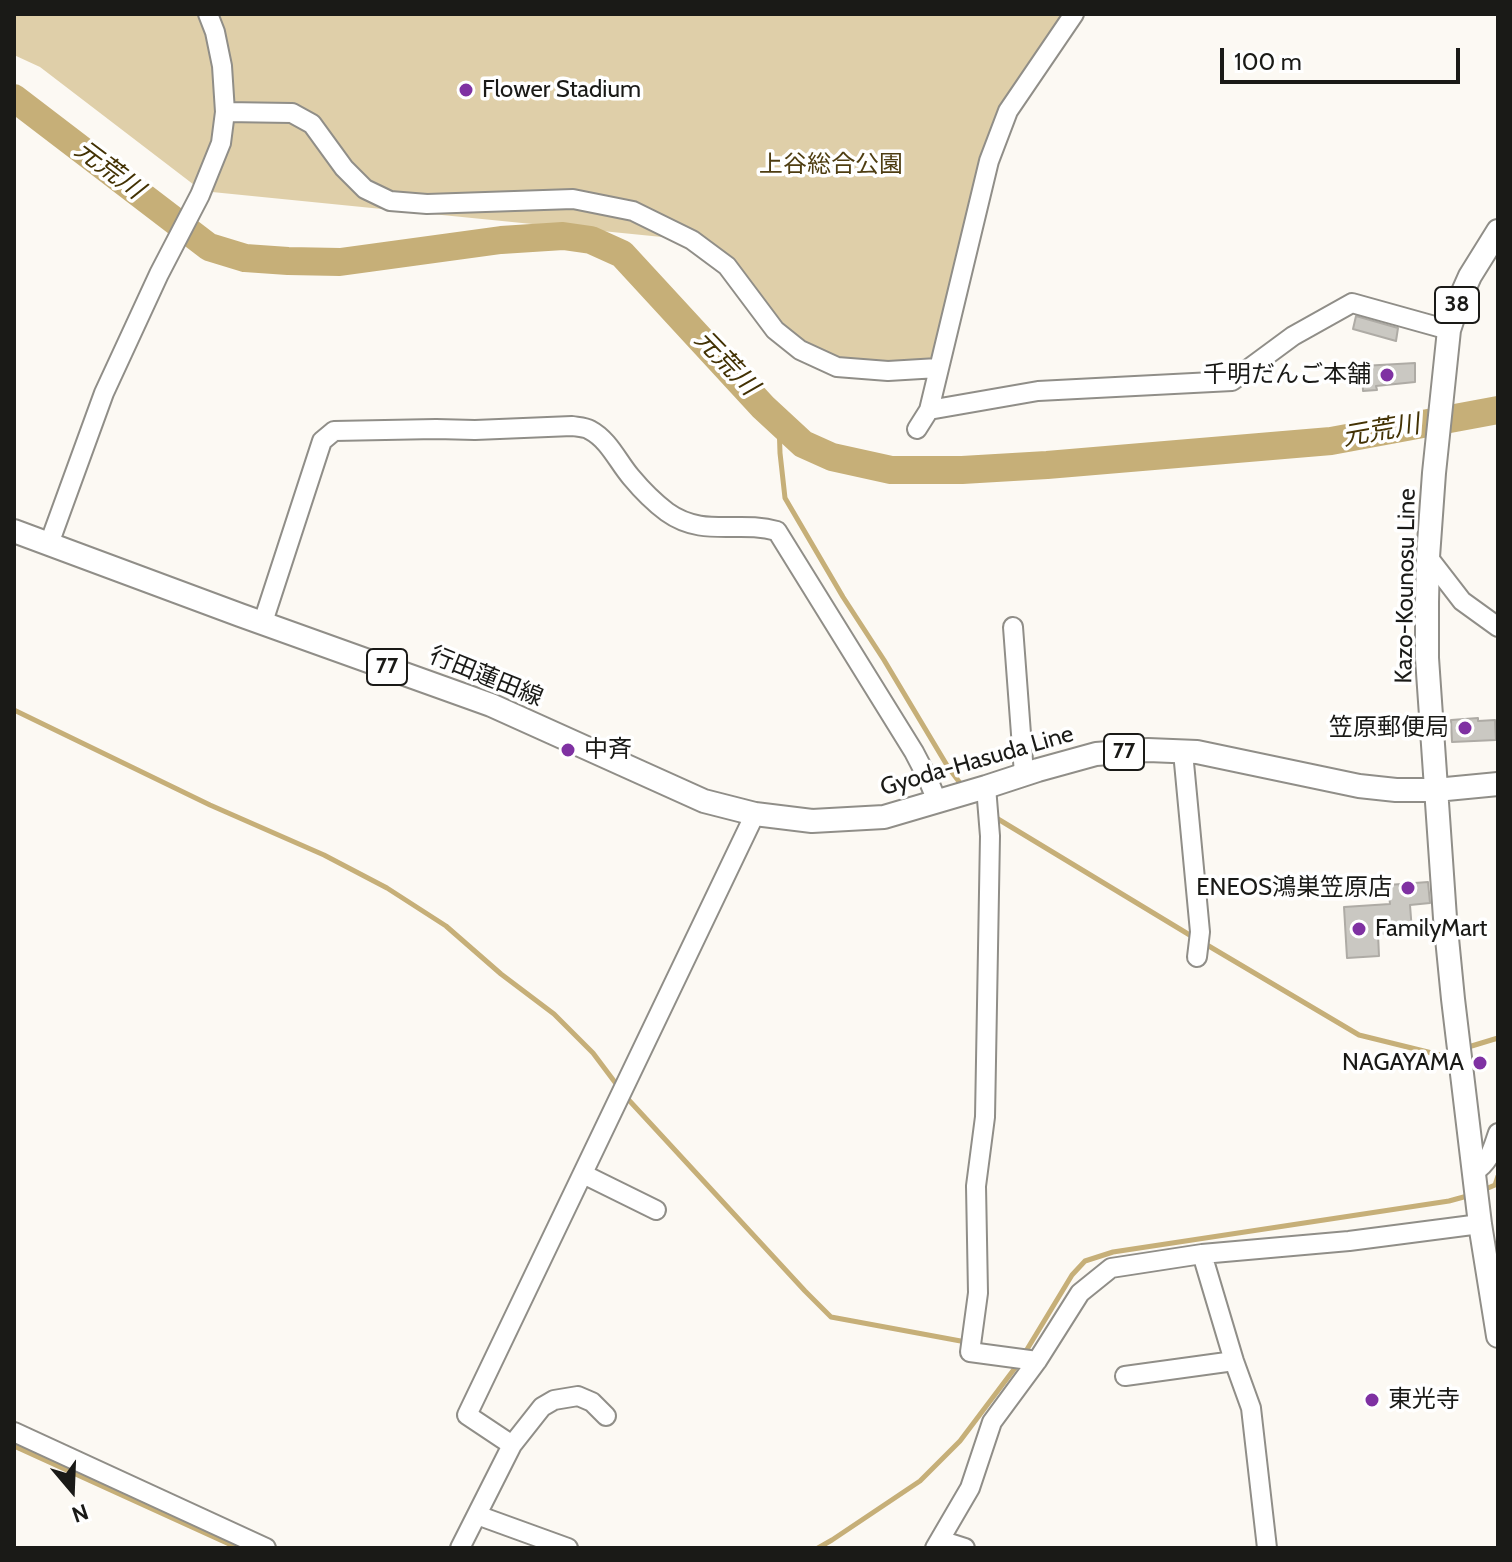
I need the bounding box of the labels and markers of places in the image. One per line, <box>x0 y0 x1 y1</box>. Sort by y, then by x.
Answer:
place label: Flower Stadium <box>482 76 641 104</box>
marker: Flower Stadium <box>457 81 475 99</box>
place label: 千明だんご本舗 <box>1203 361 1371 389</box>
marker: 千明だんご本舗 <box>1378 366 1396 384</box>
place label: 笠原郵便局 <box>1329 714 1449 742</box>
marker: 笠原郵便局 <box>1456 719 1474 737</box>
place label: 中斉 <box>584 736 632 764</box>
marker: 中斉 <box>559 741 577 759</box>
place label: ENEOS鴻巣笠原店 <box>1196 874 1392 902</box>
marker: ENEOS鴻巣笠原店 <box>1399 879 1417 897</box>
place label: FamilyMart <box>1375 915 1487 943</box>
marker: FamilyMart <box>1350 920 1368 938</box>
place label: NAGAYAMA <box>1342 1049 1464 1077</box>
marker: NAGAYAMA <box>1471 1054 1489 1072</box>
place label: 東光寺 <box>1388 1386 1460 1414</box>
marker: 東光寺 <box>1363 1391 1381 1409</box>

